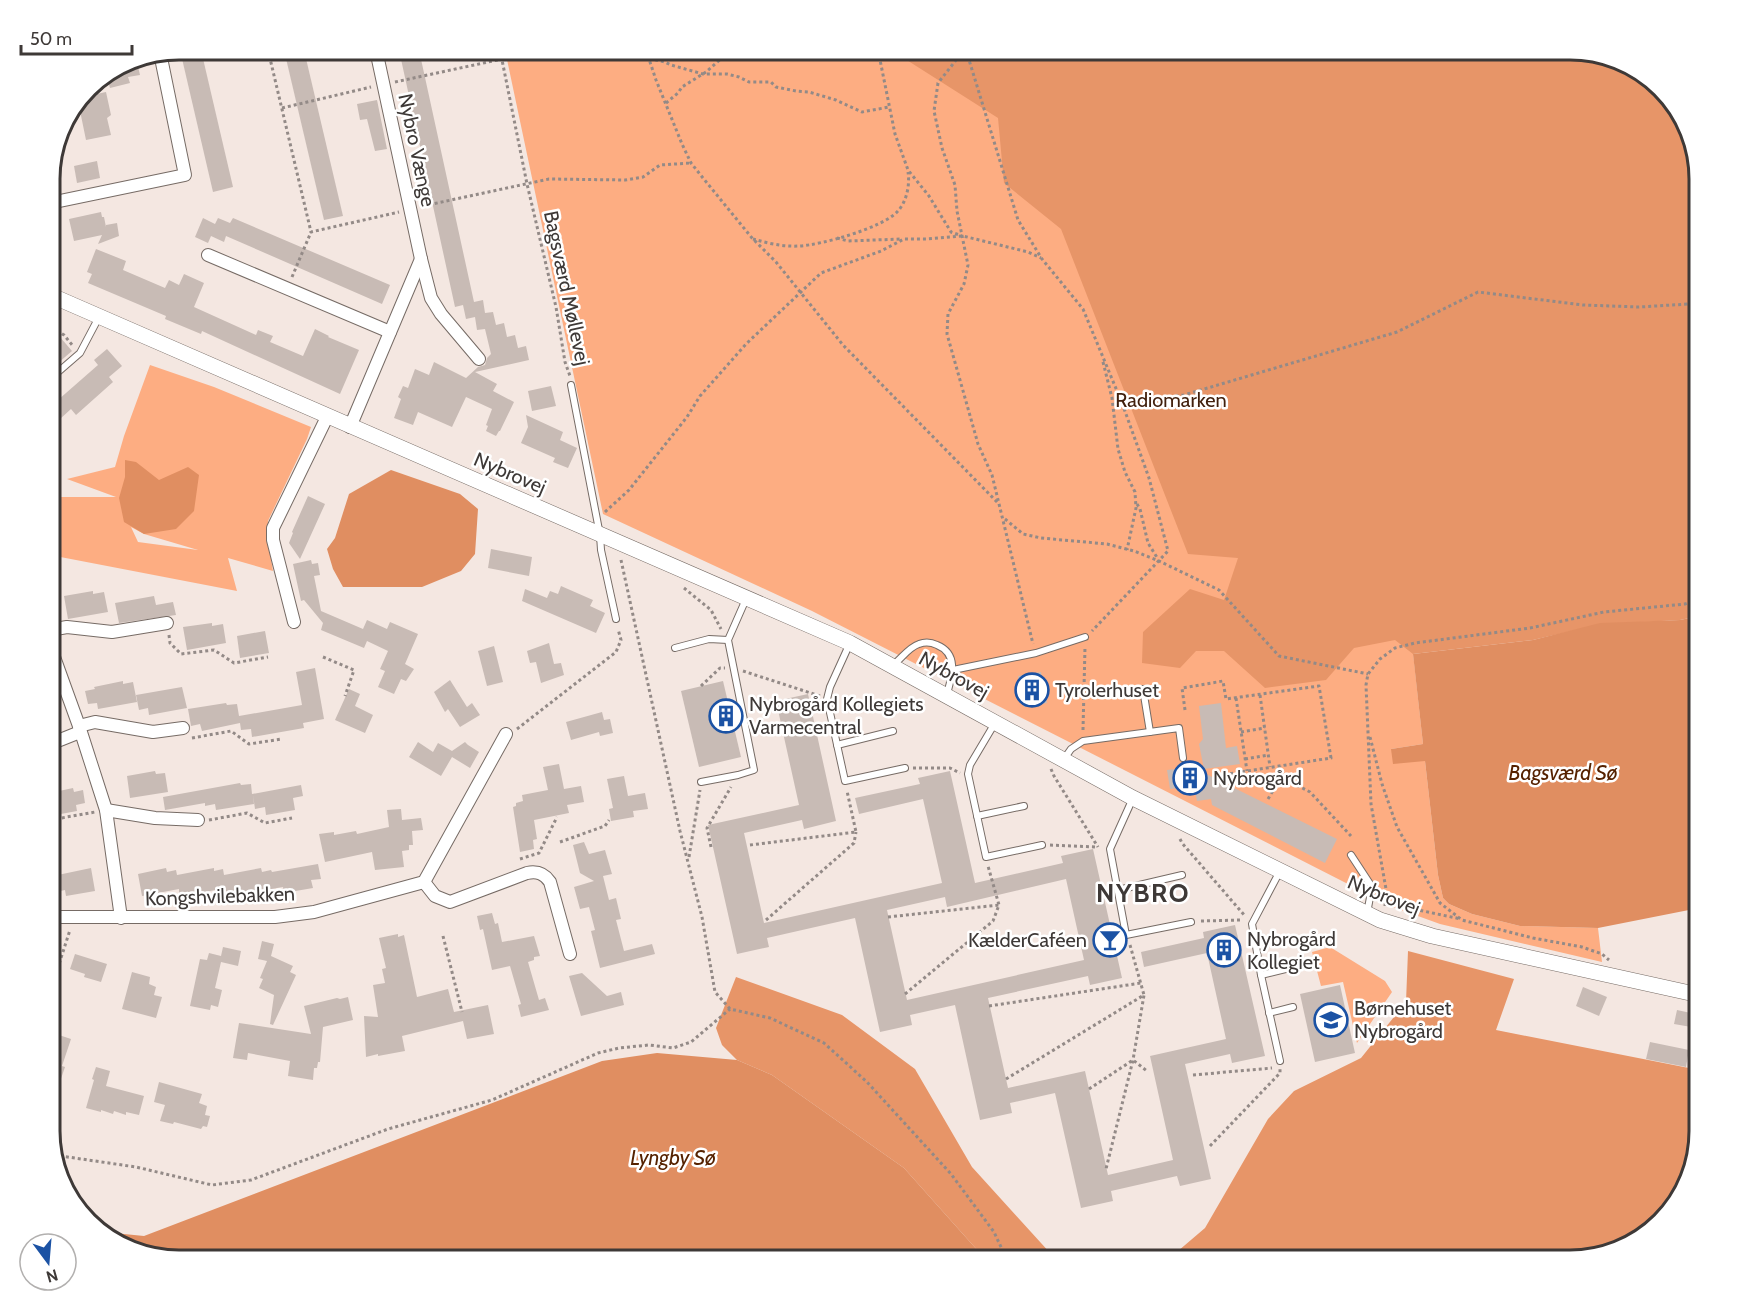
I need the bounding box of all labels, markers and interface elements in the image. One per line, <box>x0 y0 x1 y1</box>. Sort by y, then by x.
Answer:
scale bar <box>21 18 132 56</box>
text: 50 m <box>30 28 72 50</box>
street label: Nybro Vænge <box>393 91 441 209</box>
street label: Bagsværd Møllevej <box>539 209 595 367</box>
park label: Radiomarken <box>1115 388 1227 412</box>
street label: Nybrovej <box>470 447 550 499</box>
street label: Nybrovej <box>915 646 993 704</box>
building icon: Tyrolerhuset <box>1014 672 1050 708</box>
place label: Tyrolerhuset <box>1055 678 1159 702</box>
place label: Nybrogård Kollegiets Varmecentral <box>749 692 923 739</box>
building icon: Nybrogård Kollegiets Varmecentral <box>708 698 744 734</box>
building icon: Nybrogård <box>1172 760 1208 796</box>
water label: Bagsværd Sø <box>1509 760 1618 785</box>
place label: Nybrogård <box>1213 766 1302 790</box>
street label: Nybrovej <box>1344 870 1424 920</box>
district label: NYBRO <box>1096 877 1190 909</box>
street label: Kongshvilebakken <box>145 881 295 911</box>
bar icon: KælderCaféen <box>1092 922 1128 958</box>
place label: Nybrogård Kollegiet <box>1247 927 1336 974</box>
place label: KælderCaféen <box>968 928 1087 952</box>
building icon: Nybrogård Kollegiet <box>1206 932 1242 968</box>
place label: Børnehuset Nybrogård <box>1354 996 1452 1043</box>
school or university icon: Børnehuset Nybrogård <box>1313 1002 1349 1038</box>
water label: Lyngby Sø <box>630 1145 716 1170</box>
north arrow <box>18 1232 78 1292</box>
text: N <box>44 1265 60 1287</box>

